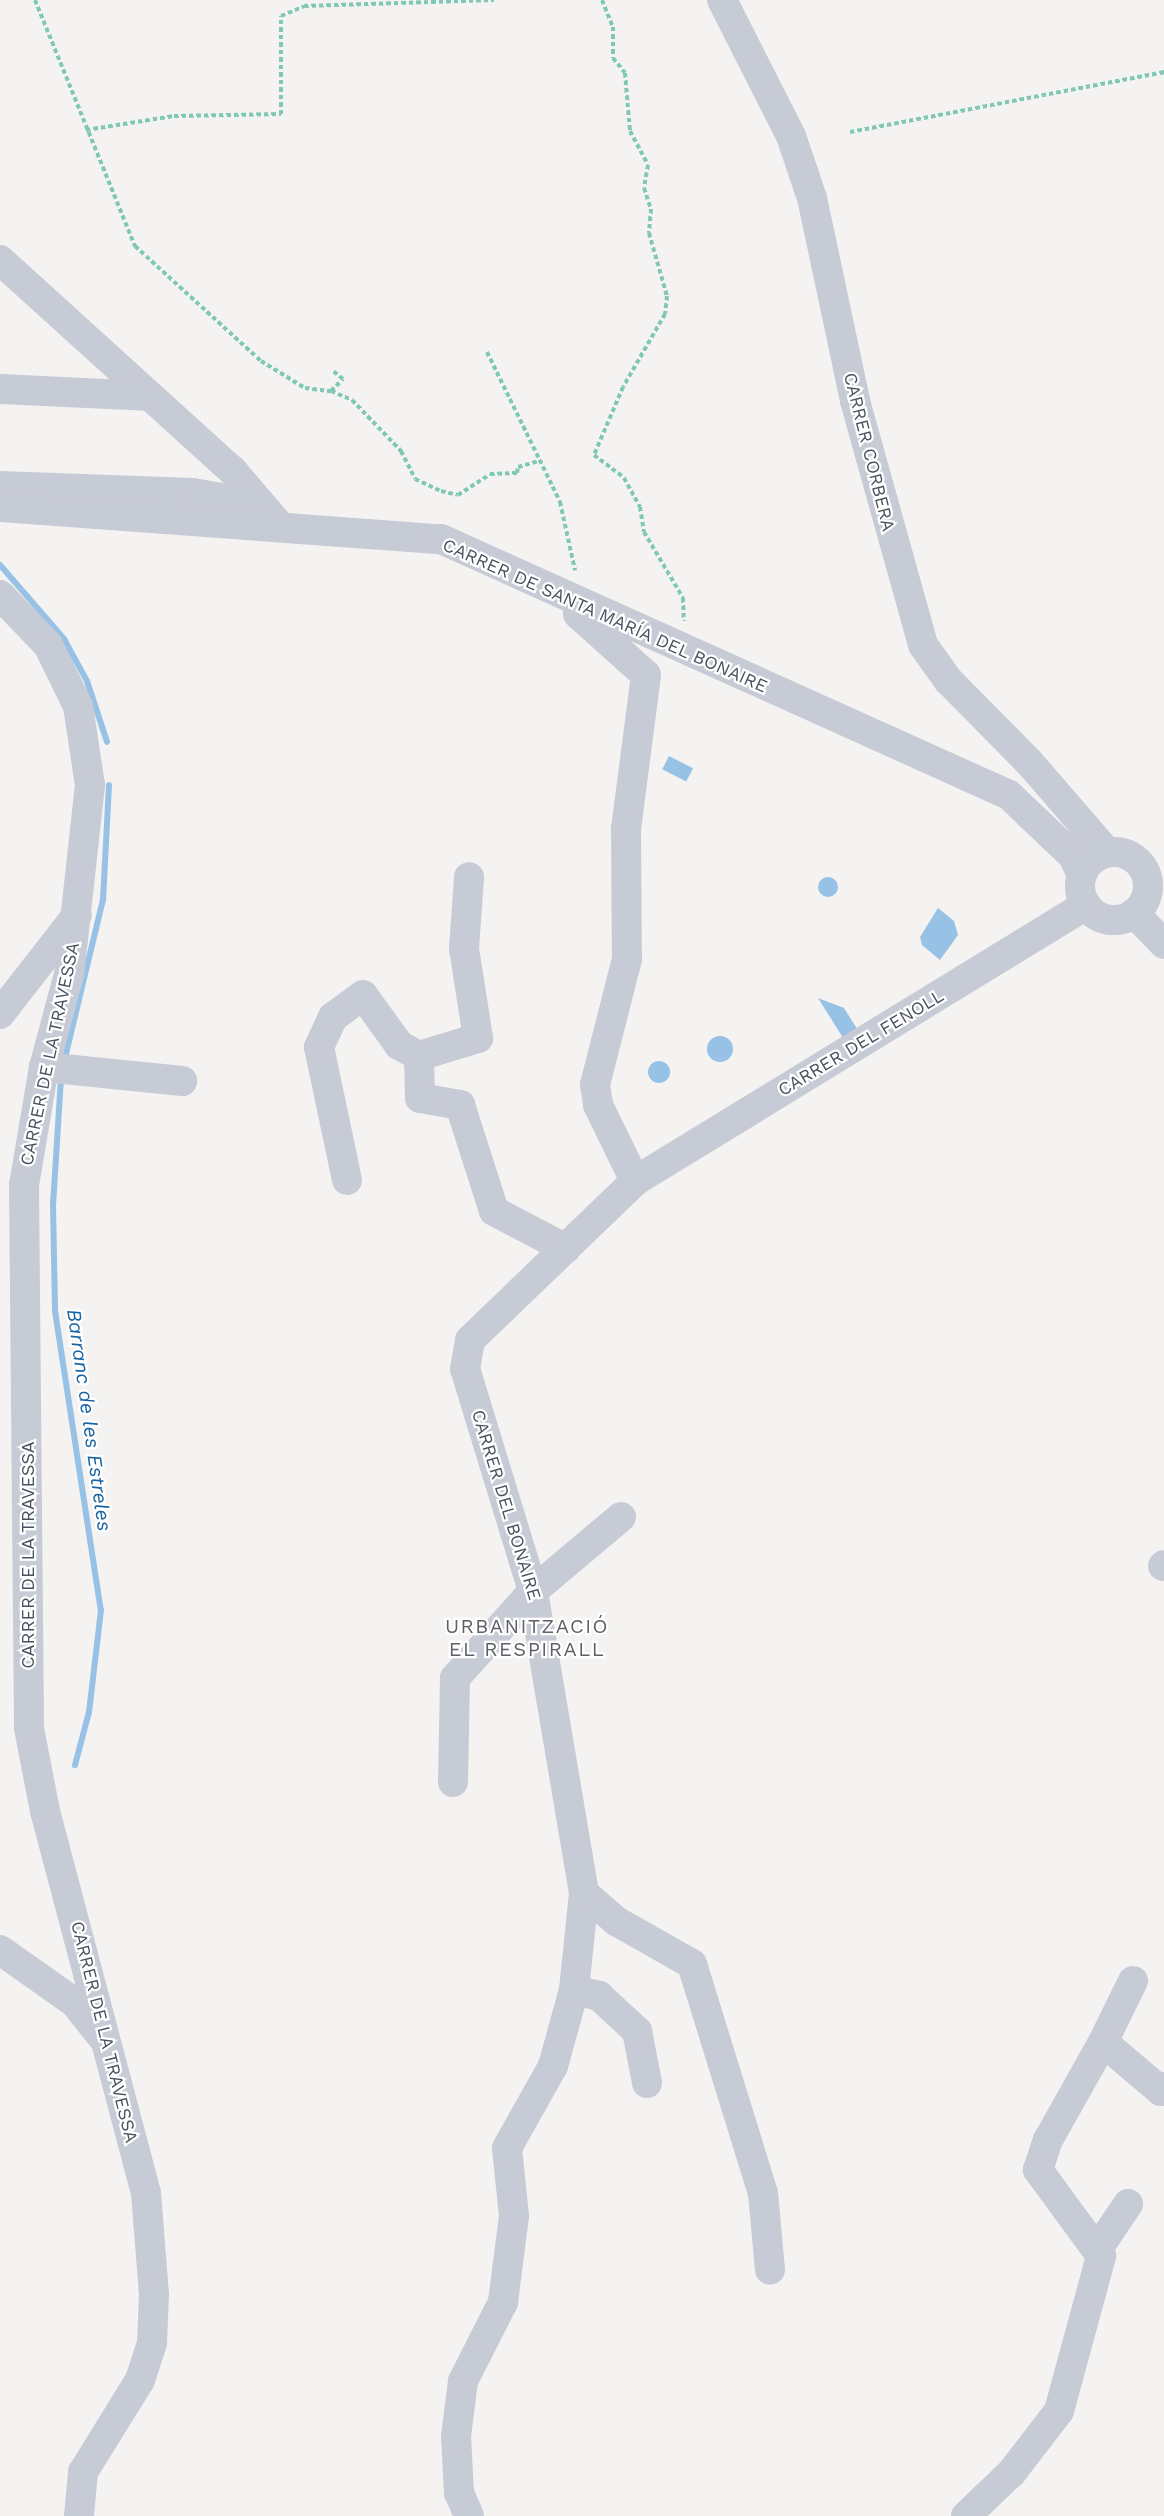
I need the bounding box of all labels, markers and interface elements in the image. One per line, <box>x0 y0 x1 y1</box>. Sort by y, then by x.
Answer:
street label: CARRER CORBERA <box>839 370 899 534</box>
street label: CARRER DE SANTA MARÍA DEL BONAIRE <box>438 534 772 698</box>
street label: CARRER DE LA TRAVESSA <box>16 940 84 1168</box>
street label: CARRER DEL FENOLL <box>774 985 948 1101</box>
water label: Barranc de les Estreles <box>62 1307 116 1533</box>
street label: CARRER DEL BONAIRE <box>467 1407 545 1603</box>
street label: CARRER DE LA TRAVESSA <box>17 1441 39 1669</box>
district label: URBANITZACIÓ EL RESPIRALL <box>445 1614 609 1661</box>
street label: CARRER DE LA TRAVESSA <box>66 1918 142 2146</box>

